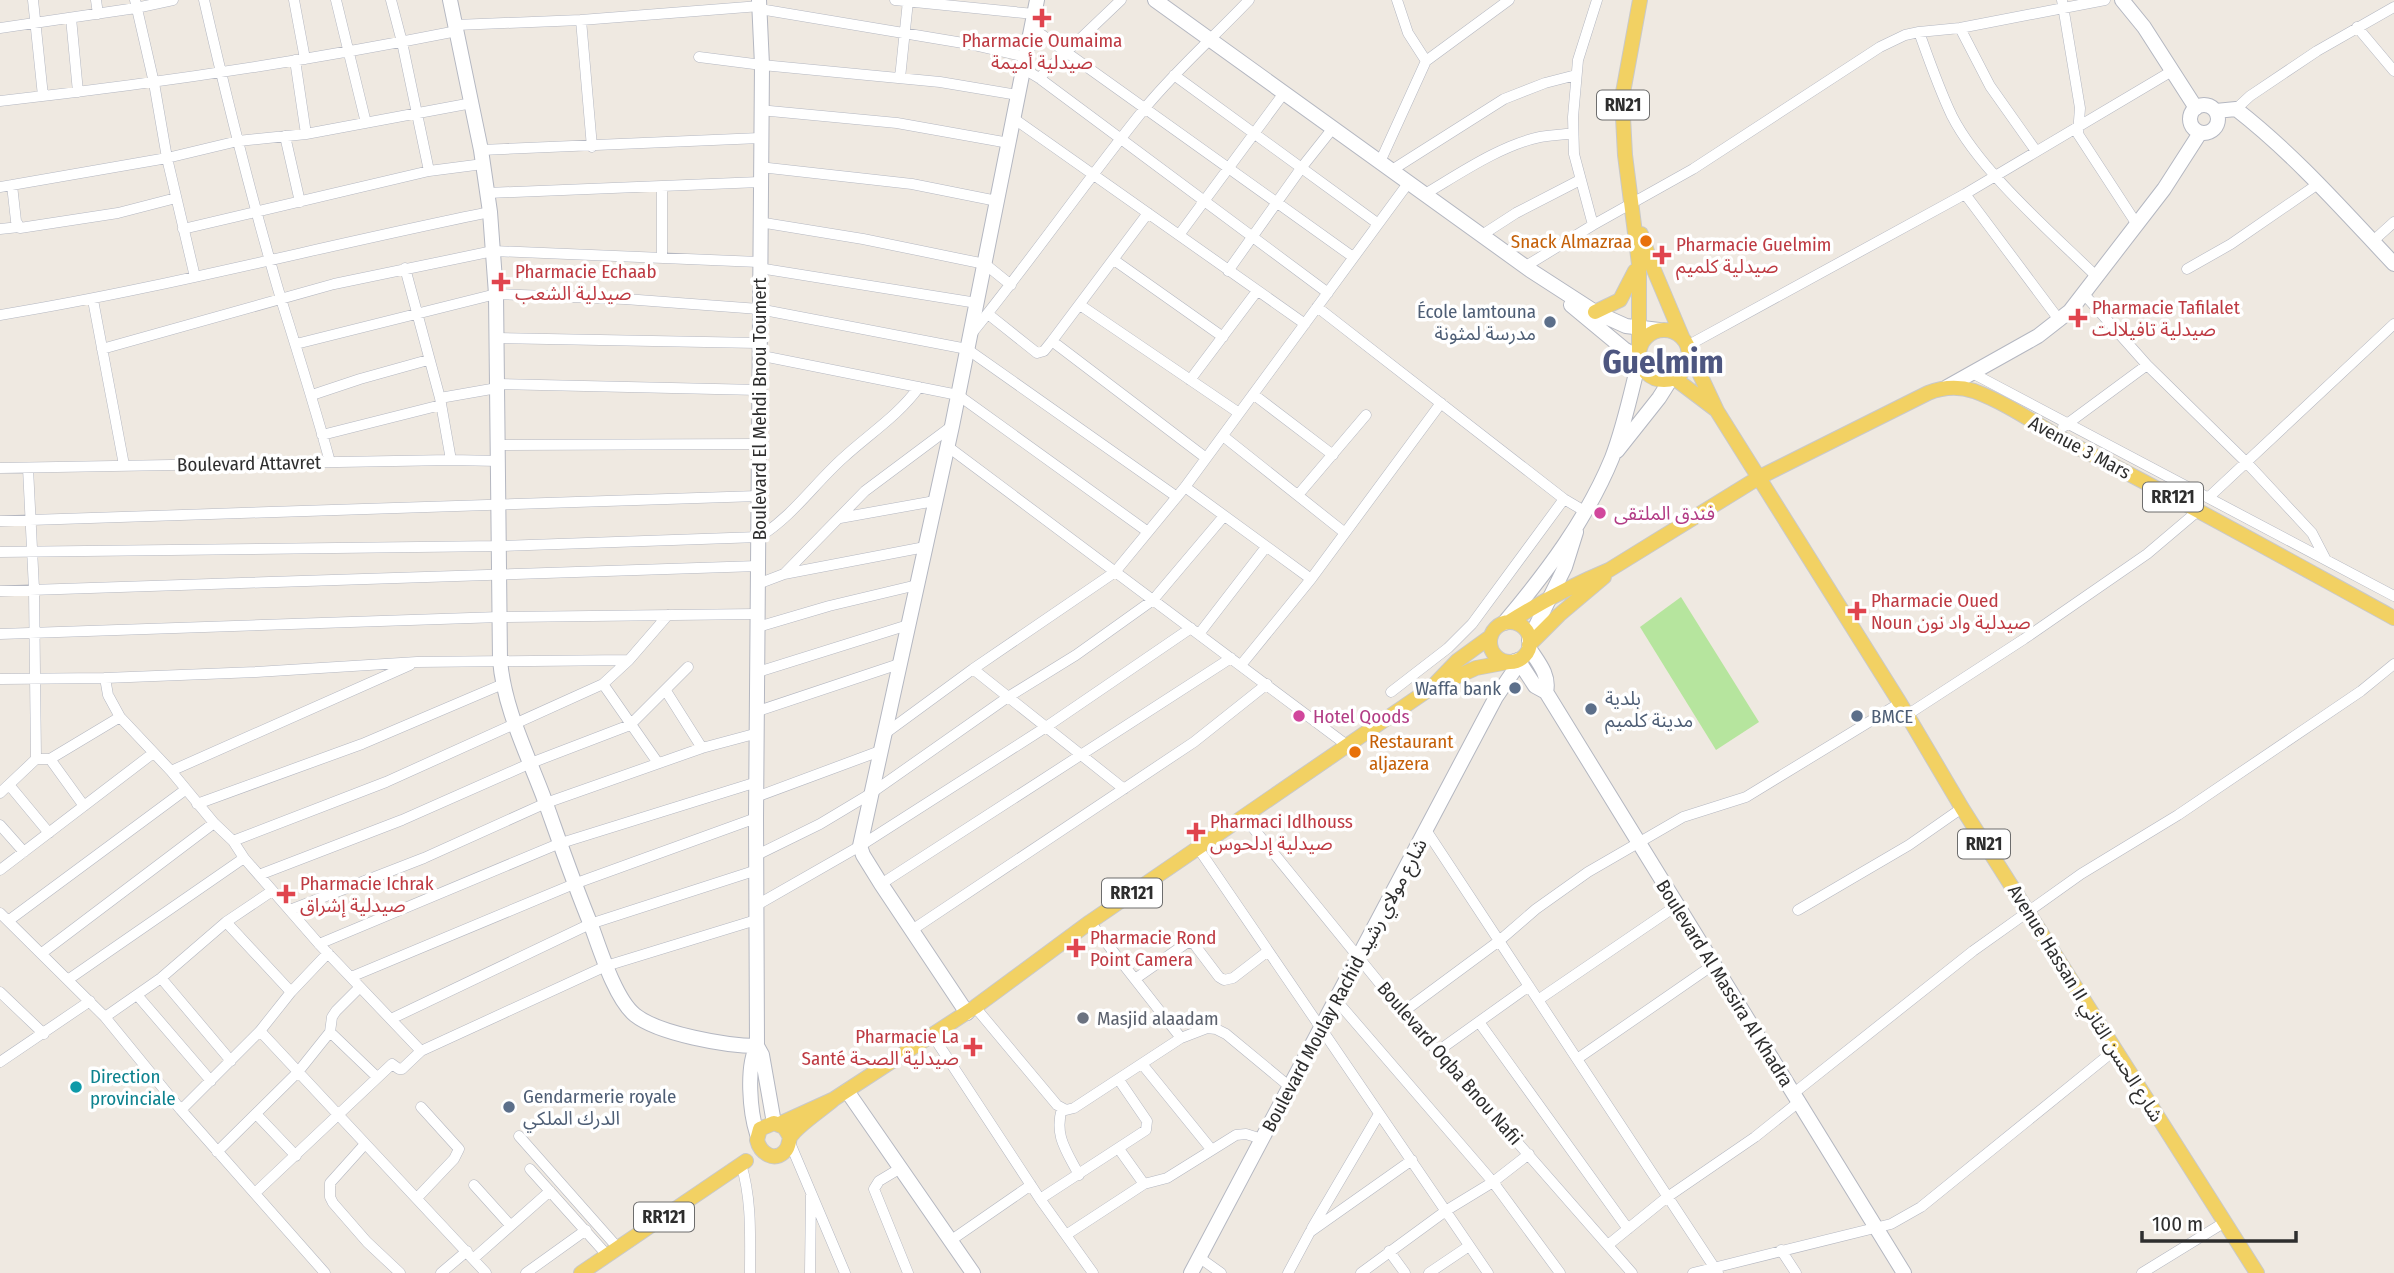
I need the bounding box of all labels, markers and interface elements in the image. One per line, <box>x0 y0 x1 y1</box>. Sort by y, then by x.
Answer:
marker: Pharmacie Oumaima صيدلية أميمة <box>1034 10 1050 26</box>
place label: Pharmacie Oumaima صيدلية أميمة <box>962 29 1122 74</box>
road number: RN21 <box>1597 90 1649 120</box>
place label: Snack Almazraa <box>1511 230 1632 253</box>
marker: Snack Almazraa <box>1638 233 1654 249</box>
place label: Pharmacie Guelmim صيدلية كلميم <box>1676 233 1831 281</box>
marker: Pharmacie Guelmim صيدلية كلميم <box>1654 247 1670 263</box>
place label: Pharmacie Echaab صيدلية الشعب <box>515 260 657 305</box>
marker: Pharmacie Echaab صيدلية الشعب <box>493 274 509 290</box>
street label: Boulevard El Mehdi Bnou Toumert <box>748 277 771 540</box>
place label: Pharmacie Tafilalet صيدلية تافيلالت <box>2092 296 2241 341</box>
place label: École lamtouna مدرسة لمثونة <box>1417 300 1536 345</box>
marker: Pharmacie Tafilalet صيدلية تافيلالت <box>2070 310 2086 326</box>
marker: École lamtouna مدرسة لمثونة <box>1542 314 1558 330</box>
district label: Guelmim <box>1602 342 1724 382</box>
street label: Avenue 3 Mars <box>2025 411 2135 484</box>
street label: Boulevard Attavret <box>177 451 322 476</box>
road number: RR121 <box>2143 482 2203 512</box>
place label: فندق الملتقى <box>1614 502 1715 525</box>
marker: فندق الملتقى <box>1592 505 1608 521</box>
place label: Pharmacie Oued Noun صيدلية واد نون <box>1871 589 2031 634</box>
marker: Pharmacie Oued Noun صيدلية واد نون <box>1849 603 1865 619</box>
place label: Waffa bank <box>1415 677 1501 700</box>
marker: Waffa bank <box>1507 680 1523 696</box>
place label: بلدية مدينة كلميم <box>1605 687 1693 735</box>
marker: بلدية مدينة كلميم <box>1583 701 1599 717</box>
place label: Hotel Qoods <box>1313 705 1410 728</box>
place label: BMCE <box>1871 705 1913 728</box>
marker: Hotel Qoods <box>1291 708 1307 724</box>
marker: BMCE <box>1849 708 1865 724</box>
place label: Restaurant aljazera <box>1369 730 1454 775</box>
marker: Restaurant aljazera <box>1347 744 1363 760</box>
place label: Pharmaci Idlhouss صيدلية إدلحوس <box>1210 810 1353 856</box>
marker: Pharmaci Idlhouss صيدلية إدلحوس <box>1188 824 1204 840</box>
road number: RN21 <box>1958 830 2010 858</box>
street label: Boulevard Moulay Rachid شارع مولاي رشيد <box>1257 835 1435 1138</box>
place label: Pharmacie Ichrak صيدلية إشراق <box>300 872 434 918</box>
street label: Boulevard Al Massira Al Khadra <box>1651 875 1798 1091</box>
road number: RR121 <box>1102 878 1162 908</box>
street label: Avenue Hassan II شارع الحسن الثاني <box>2000 881 2168 1128</box>
marker: Pharmacie Ichrak صيدلية إشراق <box>278 886 294 902</box>
place label: Pharmacie Rond Point Camera <box>1090 926 1216 971</box>
marker: Pharmacie Rond Point Camera <box>1068 940 1084 956</box>
street label: Boulevard Oqba Bnou Nafii <box>1372 977 1527 1150</box>
place label: Masjid alaadam <box>1097 1007 1219 1030</box>
marker: Masjid alaadam <box>1075 1010 1091 1026</box>
place label: Pharmacie La Santé صيدلية الصحة <box>802 1025 959 1070</box>
marker: Pharmacie La Santé صيدلية الصحة <box>965 1039 981 1055</box>
place label: Direction provinciale <box>90 1065 176 1110</box>
marker: Direction provinciale <box>68 1079 84 1095</box>
place label: Gendarmerie royale الدرك الملكي <box>523 1085 676 1133</box>
marker: Gendarmerie royale الدرك الملكي <box>501 1099 517 1115</box>
scale bar <box>2142 1200 2296 1244</box>
road number: RR121 <box>634 1202 694 1232</box>
text: 100 m <box>2152 1211 2203 1237</box>

